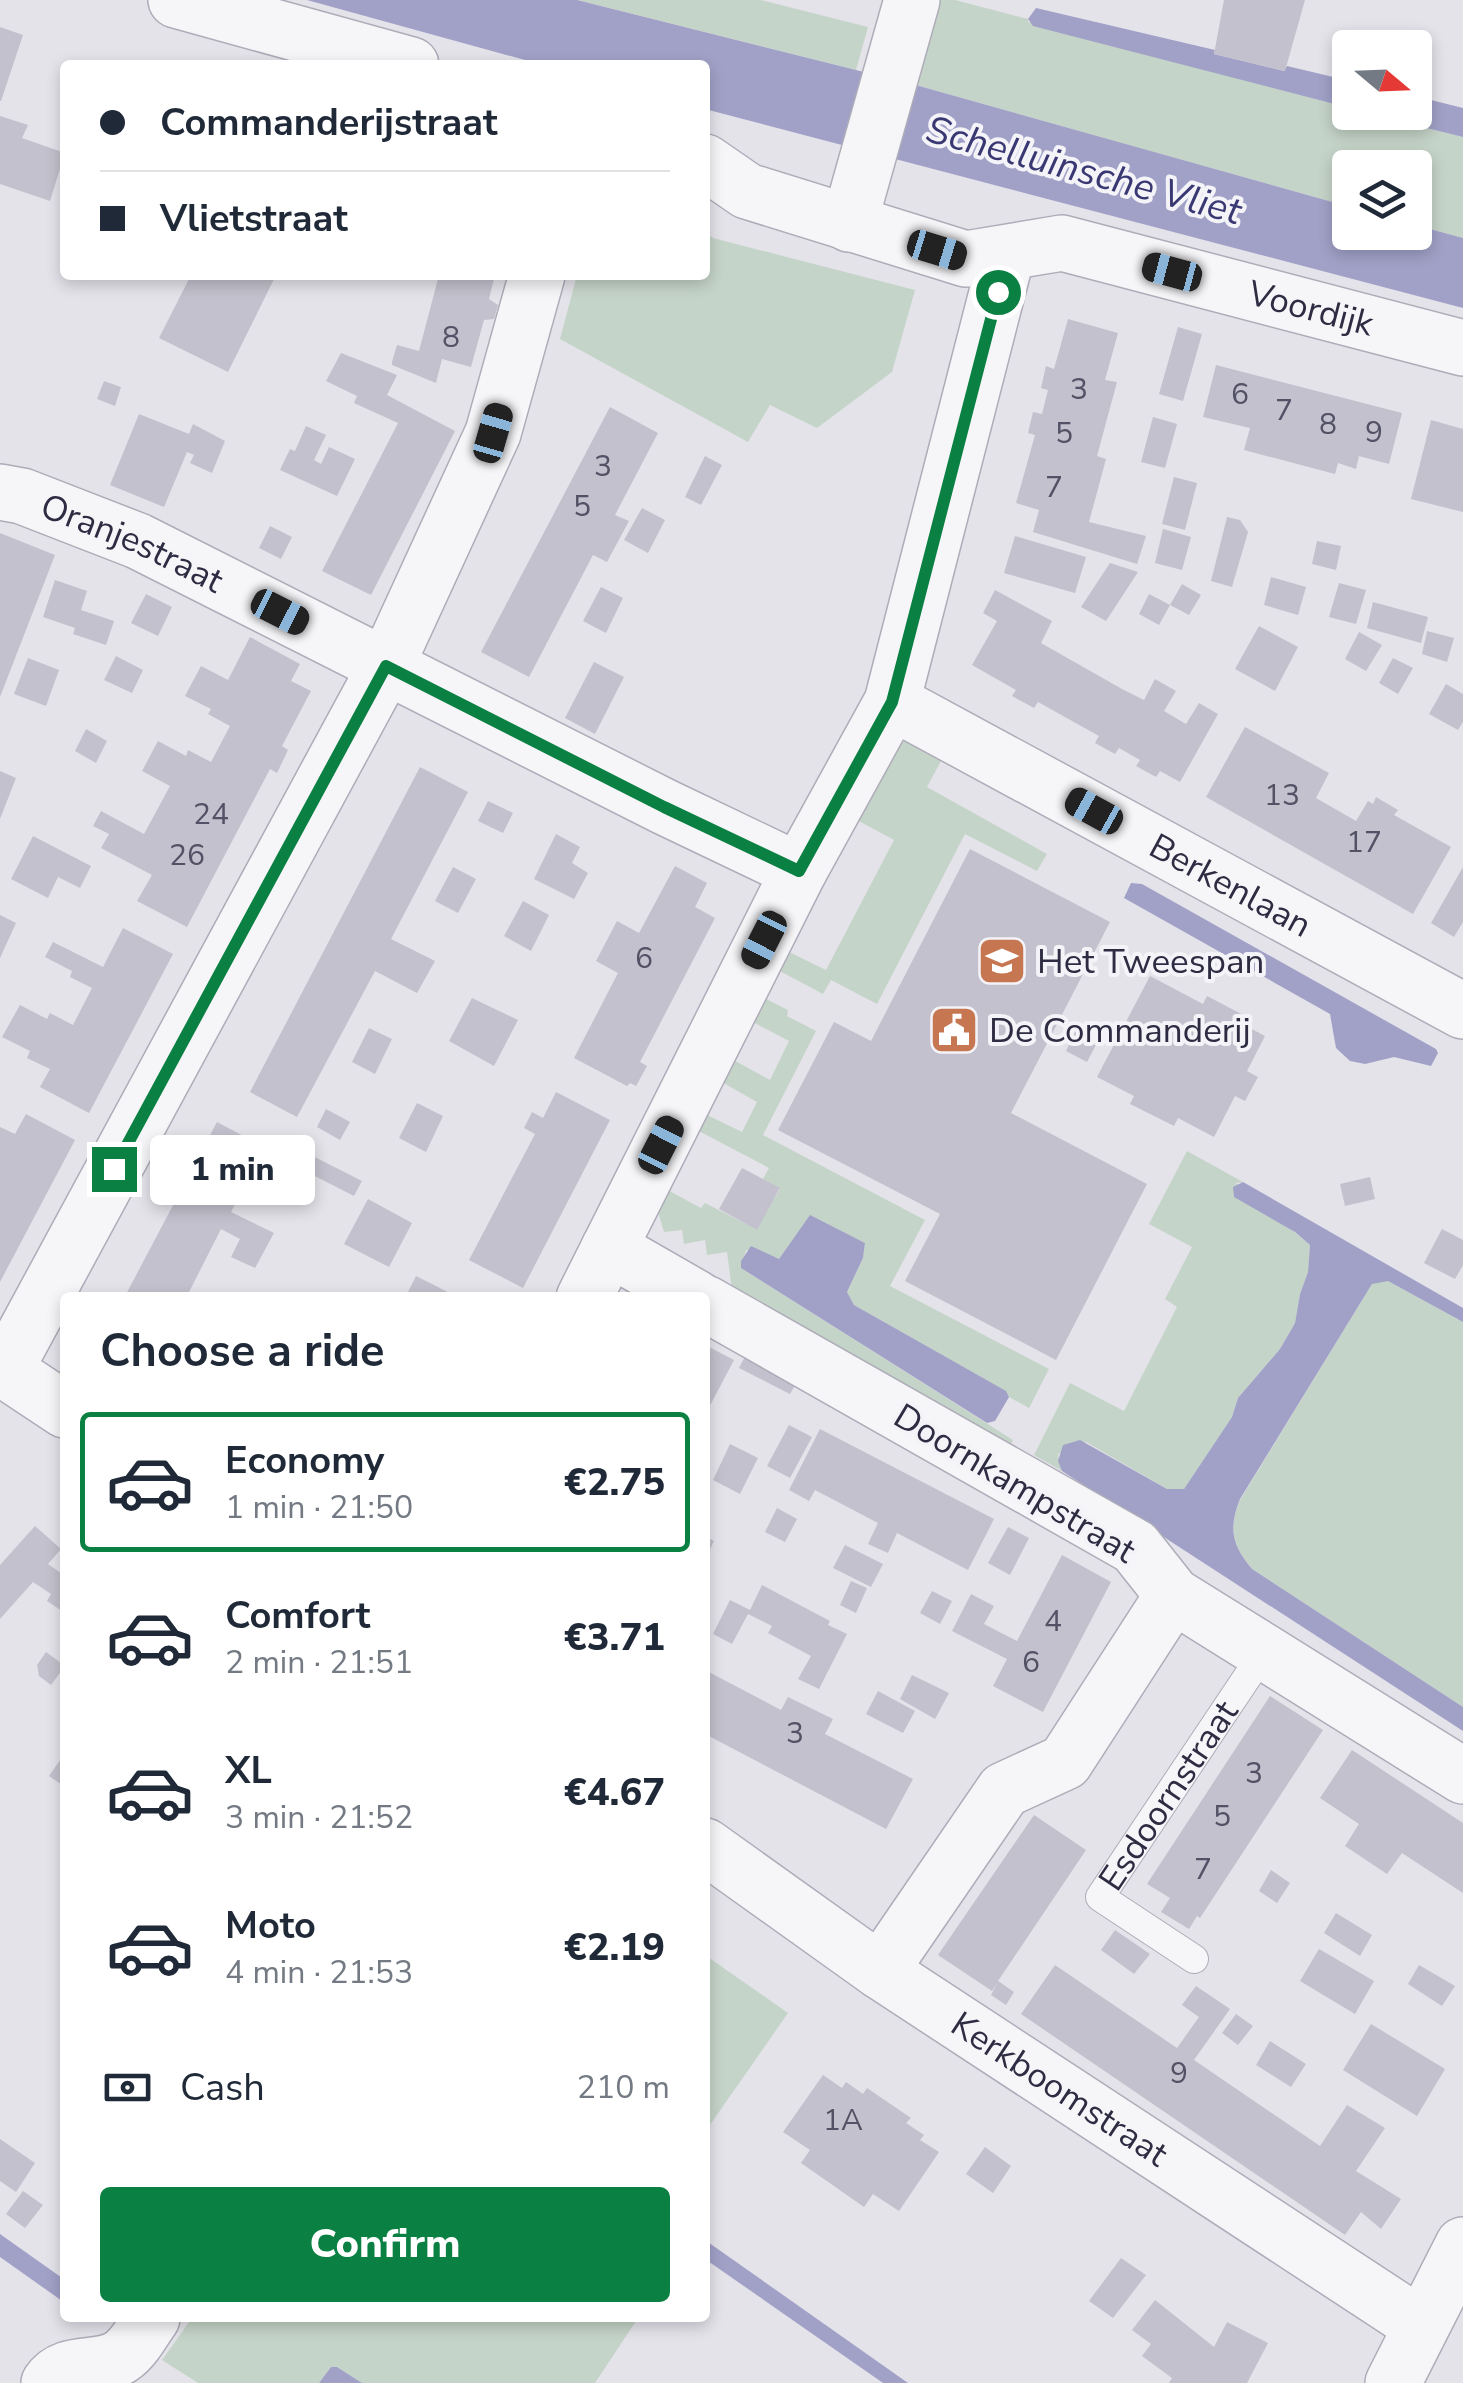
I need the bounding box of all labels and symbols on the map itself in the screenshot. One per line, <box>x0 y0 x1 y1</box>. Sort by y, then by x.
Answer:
north arrow <box>1332 30 1432 130</box>
water label: Schelluinsche Vliet <box>921 104 1249 238</box>
car <box>904 227 970 273</box>
car <box>1139 250 1205 294</box>
route start <box>976 270 1021 315</box>
street label: Voordijk <box>1242 270 1379 348</box>
house number: 8 <box>442 317 460 358</box>
house number: 3 <box>1070 369 1088 410</box>
house number: 6 <box>1231 374 1249 415</box>
house number: 7 <box>1275 390 1293 431</box>
car <box>470 400 516 466</box>
house number: 8 <box>1319 404 1337 445</box>
house number: 9 <box>1365 412 1383 453</box>
house number: 5 <box>1055 413 1073 454</box>
house number: 3 <box>594 446 612 487</box>
house number: 7 <box>1045 467 1063 508</box>
street label: Oranjestraat <box>34 483 232 605</box>
house number: 5 <box>573 486 591 527</box>
car <box>246 585 314 639</box>
house number: 13 <box>1264 775 1300 816</box>
car <box>1060 783 1128 839</box>
house number: 24 <box>193 794 229 835</box>
house number: 17 <box>1346 822 1382 863</box>
street label: Berkenlaan <box>1141 823 1320 949</box>
house number: 26 <box>169 835 205 876</box>
car <box>737 906 791 974</box>
school or university icon: Het Tweespan <box>976 935 1028 987</box>
house number: 6 <box>635 938 653 979</box>
place label: Het Tweespan <box>1037 938 1264 985</box>
public building icon: De Commanderij <box>928 1004 980 1056</box>
place label: De Commanderij <box>989 1007 1251 1054</box>
car <box>634 1111 688 1179</box>
callout: 1 min <box>149 1134 314 1204</box>
route end <box>92 1147 137 1192</box>
street label: Doornkampstraat <box>885 1393 1145 1575</box>
house number: 4 <box>1044 1601 1062 1642</box>
house number: 6 <box>1022 1642 1040 1683</box>
street label: Esdoornstraat <box>1088 1691 1249 1900</box>
house number: 3 <box>786 1713 804 1754</box>
house number: 3 <box>1245 1753 1263 1794</box>
house number: 5 <box>1213 1796 1231 1837</box>
house number: 7 <box>1194 1849 1212 1890</box>
street label: Kerkboomstraat <box>942 2001 1178 2178</box>
house number: 9 <box>1170 2053 1188 2094</box>
house number: 1A <box>823 2100 863 2141</box>

